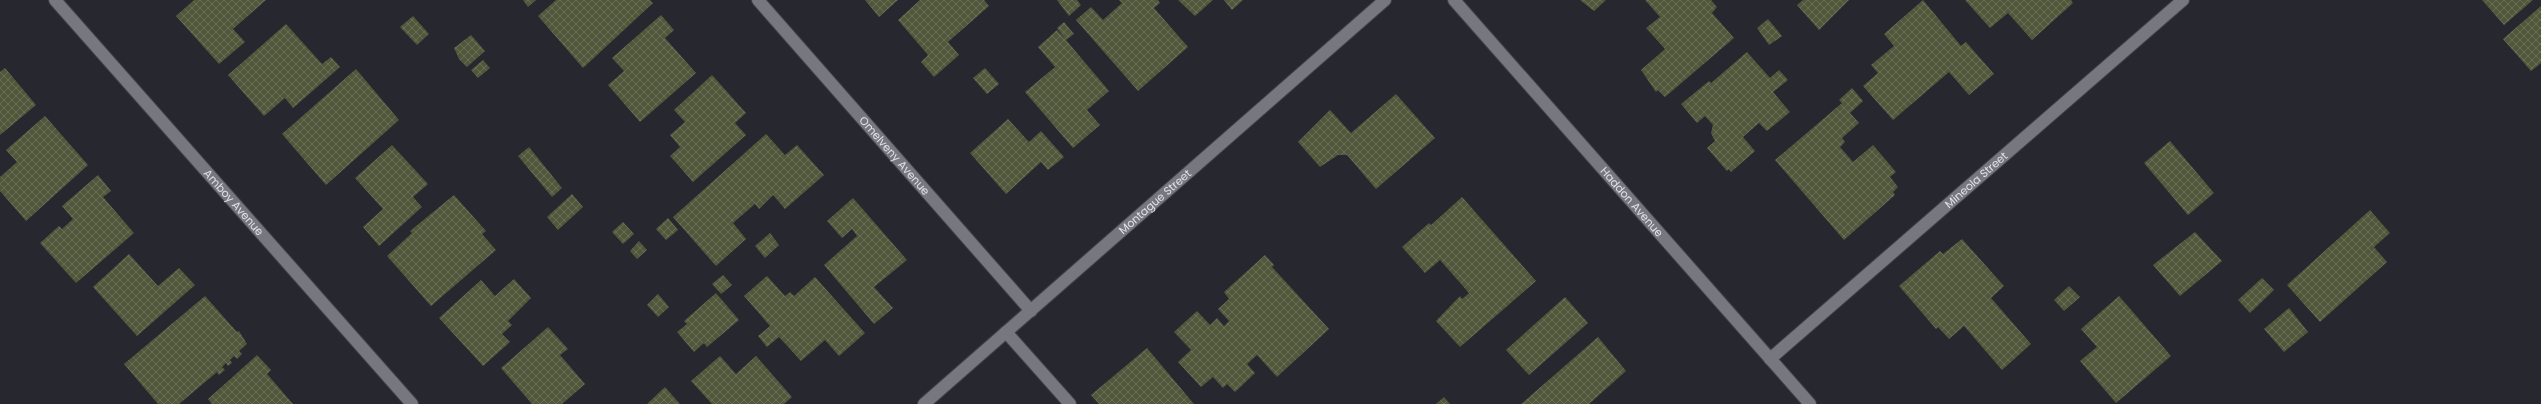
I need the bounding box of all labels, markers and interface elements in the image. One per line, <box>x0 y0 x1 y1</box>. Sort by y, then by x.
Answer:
street label: Omelveny Avenue <box>856 113 934 199</box>
street label: Mineola Street <box>1941 148 2011 212</box>
street label: Haddon Avenue <box>1597 163 1667 240</box>
street label: Montague Street <box>1115 165 1195 238</box>
street label: Amboy Avenue <box>200 166 268 239</box>

